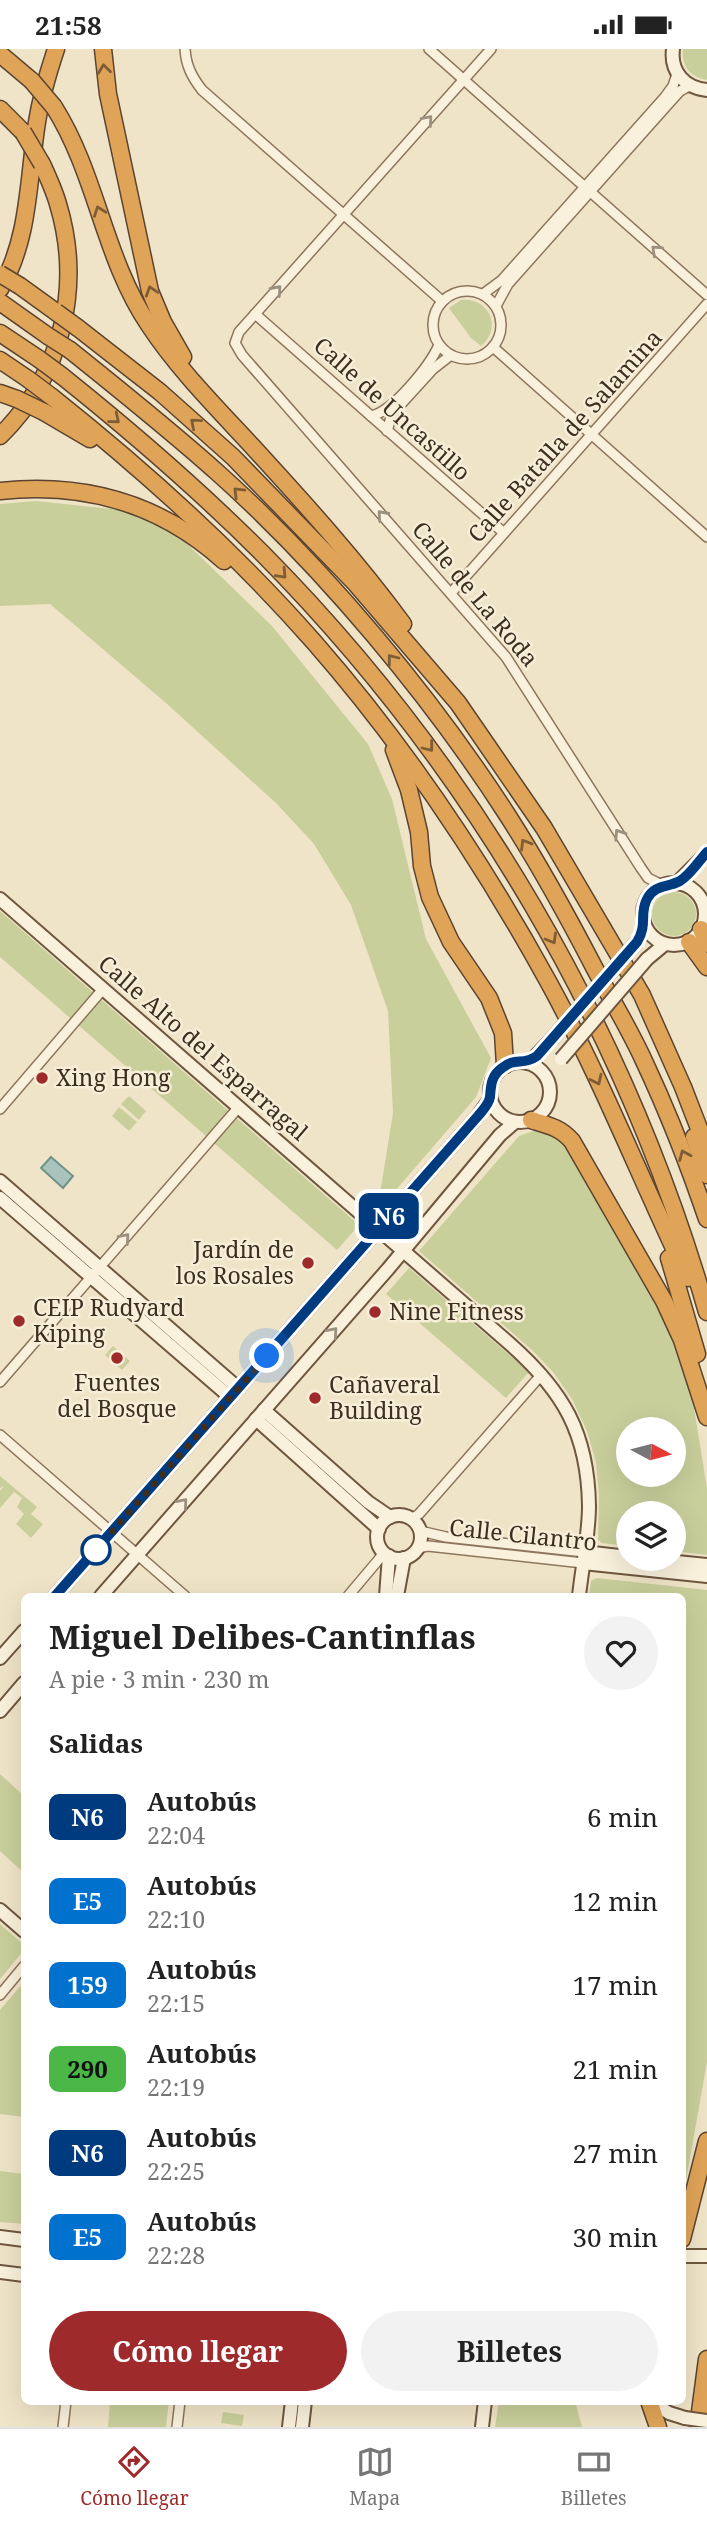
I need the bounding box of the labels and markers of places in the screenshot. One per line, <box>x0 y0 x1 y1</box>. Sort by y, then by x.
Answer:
place label: Xing Hong <box>56 1061 171 1093</box>
marker: Xing Hong <box>34 1070 50 1086</box>
place label: Jardín de los Rosales <box>176 1233 294 1291</box>
marker: Jardín de los Rosales <box>300 1255 316 1271</box>
place label: CEIP Rudyard Kiping <box>33 1291 184 1349</box>
place label: Nine Fitness <box>389 1295 524 1327</box>
marker: Nine Fitness <box>367 1304 383 1320</box>
marker: CEIP Rudyard Kiping <box>11 1313 27 1329</box>
marker: Fuentes del Bosque <box>109 1350 125 1366</box>
place label: Fuentes del Bosque <box>57 1366 177 1424</box>
place label: Cañaveral Building <box>329 1368 440 1426</box>
marker: Cañaveral Building <box>307 1390 323 1406</box>
unlabelled marker <box>81 1535 111 1565</box>

